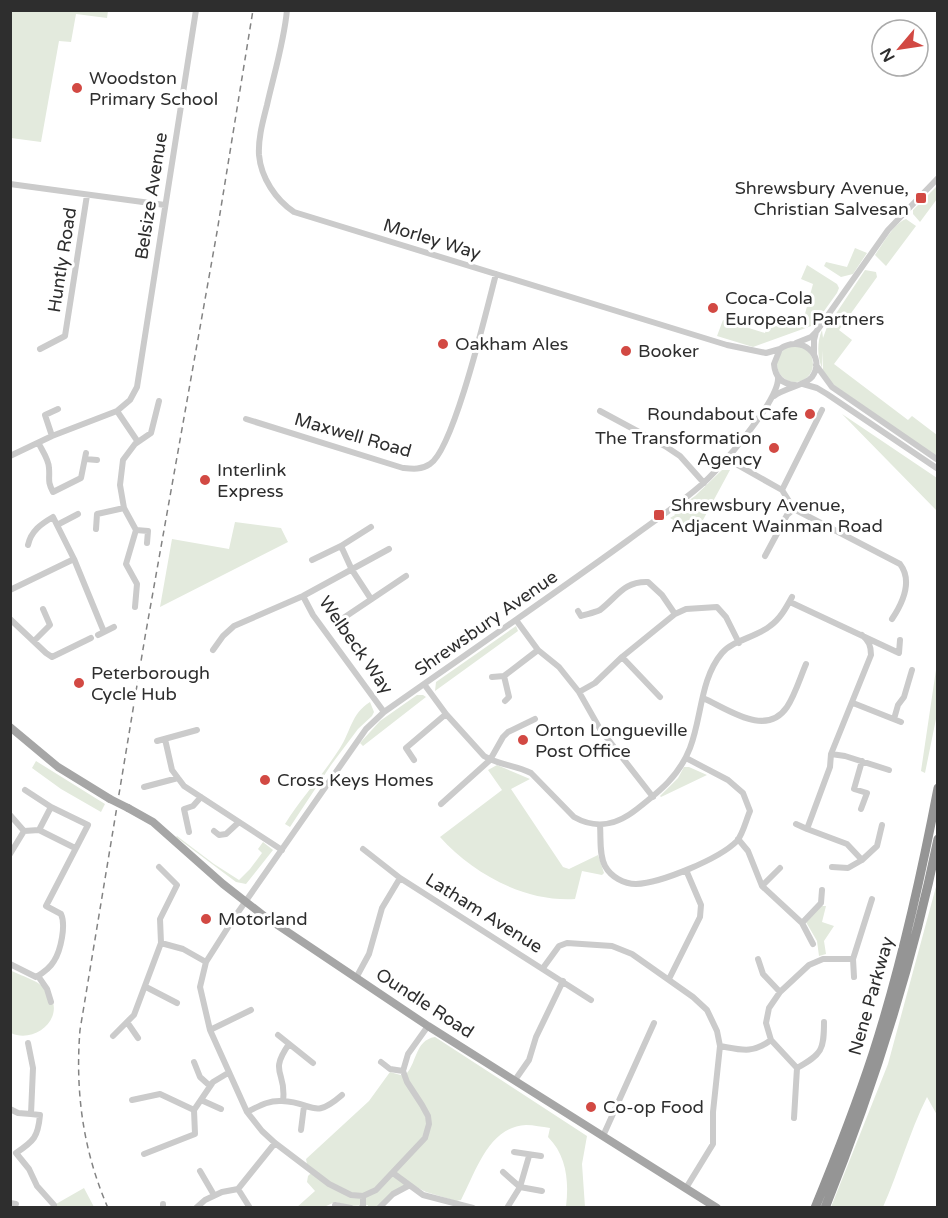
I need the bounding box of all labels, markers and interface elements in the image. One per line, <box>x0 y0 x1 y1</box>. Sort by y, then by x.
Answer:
north arrow <box>870 18 930 78</box>
text: N <box>876 44 900 65</box>
place label: Woodston Primary School <box>89 67 218 110</box>
marker: Woodston Primary School <box>70 81 84 95</box>
street label: Belsize Avenue <box>130 131 172 261</box>
place label: Shrewsbury Avenue, Christian Salvesan <box>735 177 909 220</box>
marker: Shrewsbury Avenue, Christian Salvesan <box>914 191 928 205</box>
street label: Huntly Road <box>43 206 81 314</box>
street label: Morley Way <box>380 214 484 264</box>
place label: Coca-Cola European Partners <box>725 287 884 330</box>
marker: Coca-Cola European Partners <box>706 301 720 315</box>
place label: Oakham Ales <box>455 333 568 355</box>
marker: Oakham Ales <box>436 337 450 351</box>
place label: Booker <box>638 340 699 362</box>
marker: Booker <box>619 344 633 358</box>
place label: Roundabout Cafe <box>647 403 798 425</box>
marker: Roundabout Cafe <box>803 407 817 421</box>
street label: Maxwell Road <box>292 408 414 462</box>
place label: The Transformation Agency <box>595 427 762 470</box>
marker: The Transformation Agency <box>767 441 781 455</box>
place label: Interlink Express <box>217 459 286 502</box>
marker: Interlink Express <box>198 473 212 487</box>
place label: Shrewsbury Avenue, Adjacent Wainman Road <box>671 494 883 537</box>
marker: Shrewsbury Avenue, Adjacent Wainman Road <box>652 508 666 522</box>
street label: Shrewsbury Avenue <box>410 565 562 681</box>
street label: Welbeck Way <box>314 592 398 699</box>
place label: Peterborough Cycle Hub <box>91 662 210 705</box>
marker: Peterborough Cycle Hub <box>72 676 86 690</box>
place label: Orton Longueville Post Office <box>535 719 688 762</box>
marker: Orton Longueville Post Office <box>516 733 530 747</box>
place label: Cross Keys Homes <box>277 769 434 791</box>
marker: Cross Keys Homes <box>258 773 272 787</box>
street label: Latham Avenue <box>421 868 547 958</box>
place label: Motorland <box>218 908 308 930</box>
marker: Motorland <box>199 912 213 926</box>
street label: Nene Parkway <box>844 934 899 1058</box>
street label: Oundle Road <box>372 963 478 1043</box>
place label: Co-op Food <box>603 1096 704 1118</box>
marker: Co-op Food <box>584 1100 598 1114</box>

